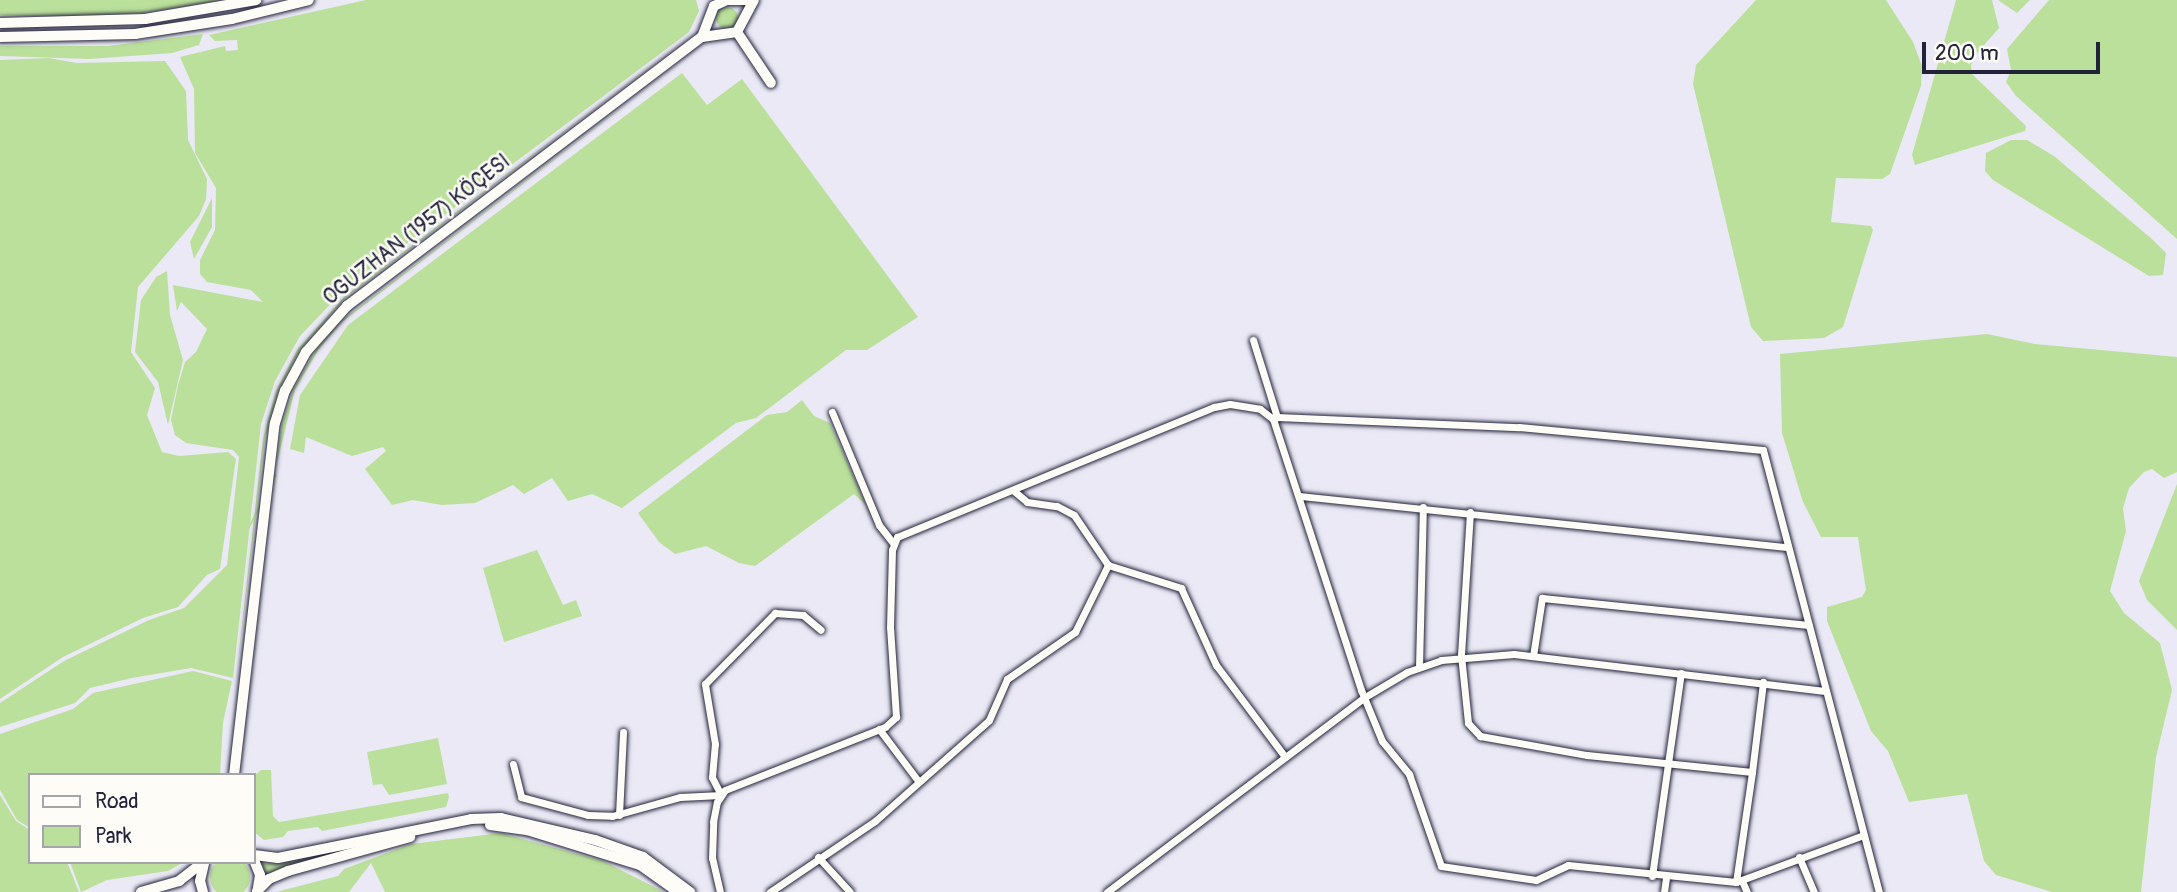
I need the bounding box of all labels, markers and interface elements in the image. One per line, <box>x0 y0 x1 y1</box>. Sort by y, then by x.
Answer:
scale bar <box>1925 28 2104 72</box>
text: 200 m <box>1935 40 1999 67</box>
street label: OGUZHAN (1957) KÖÇESI <box>318 149 516 311</box>
legend <box>28 773 256 864</box>
text: Road <box>95 788 139 815</box>
text: Park <box>95 823 132 850</box>

